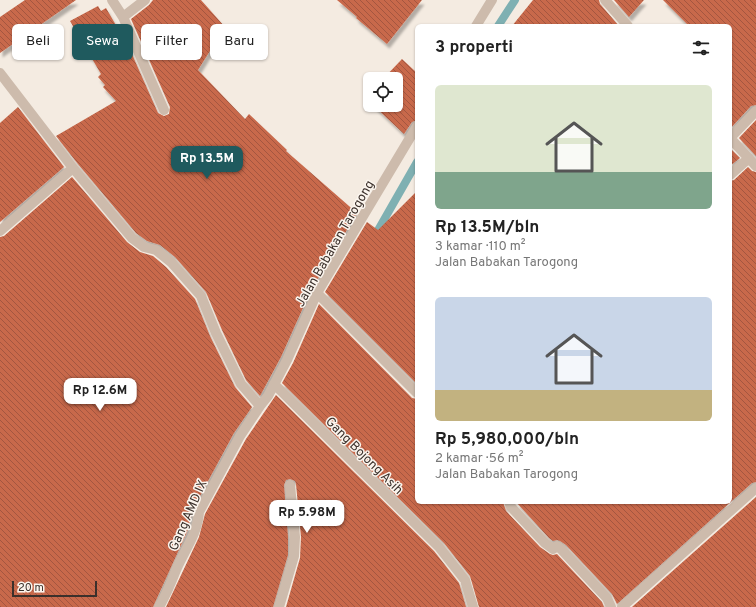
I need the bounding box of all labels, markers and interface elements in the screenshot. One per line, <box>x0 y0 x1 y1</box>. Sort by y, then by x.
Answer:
chip: Beli <box>12 24 64 60</box>
chip: Sewa <box>72 24 133 60</box>
chip: Filter <box>141 24 202 60</box>
chip: Baru <box>210 24 268 60</box>
text: 3 properti <box>435 37 513 59</box>
icon: filters <box>690 37 712 59</box>
map controls <box>363 72 403 112</box>
button: locate <box>363 72 403 112</box>
icon: home <box>538 111 610 183</box>
pin: Rp 13.5M <box>166 146 248 180</box>
text: Rp 13.5M <box>180 151 234 167</box>
street label: Jalan Babakan Tarogong <box>293 178 378 310</box>
text: Rp 13.5M/bln <box>435 217 539 239</box>
text: 3 kamar · 110 m² <box>435 239 526 255</box>
text: Jalan Babakan Tarogong <box>435 255 578 271</box>
icon: home <box>538 323 610 395</box>
pin: Rp 12.6M <box>59 378 141 412</box>
text: Rp 12.6M <box>73 383 127 399</box>
street label: Gang Bojong Asih <box>321 414 406 499</box>
text: Rp 5,980,000/bln <box>435 429 579 451</box>
text: 2 kamar · 56 m² <box>435 451 523 467</box>
text: Jalan Babakan Tarogong <box>435 467 578 483</box>
street label: Gang AMD IX <box>166 478 212 554</box>
pin: Rp 5.98M <box>266 500 348 534</box>
text: Rp 5.98M <box>278 505 336 521</box>
scale bar <box>12 579 97 598</box>
text: 20 m <box>18 581 44 595</box>

